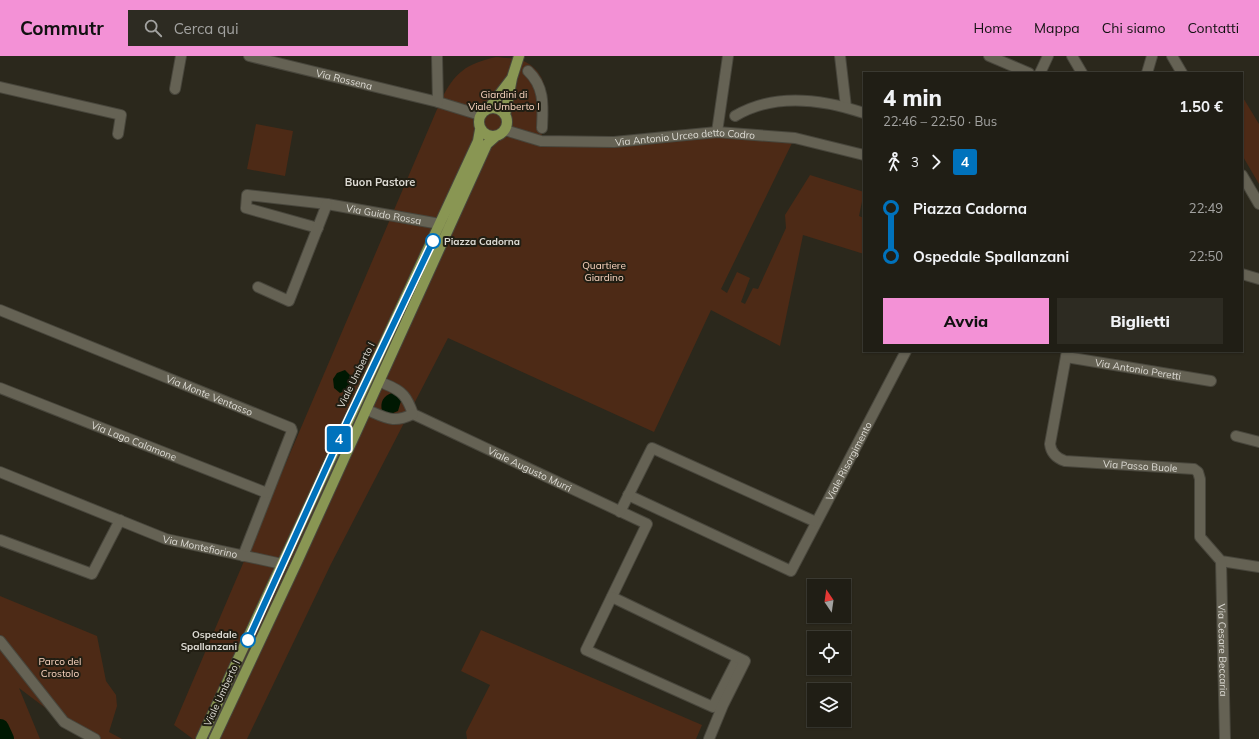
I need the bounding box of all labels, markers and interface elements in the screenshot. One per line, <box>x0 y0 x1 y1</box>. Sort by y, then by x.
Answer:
search box <box>128 10 408 46</box>
text: Commutr <box>20 16 104 40</box>
icon: search <box>142 17 164 39</box>
text: Cerca qui <box>174 19 239 38</box>
text: Home <box>973 19 1012 37</box>
text: Mappa <box>1034 19 1080 37</box>
text: Chi siamo <box>1102 19 1165 37</box>
text: Contatti <box>1187 19 1239 37</box>
street label: Via Rossena <box>315 66 374 92</box>
text: 4 min <box>883 84 942 112</box>
park label: Giardini di Viale Umberto I <box>468 88 540 113</box>
text: 1.50 € <box>1179 97 1223 116</box>
text: 22:46 – 22:50 · Bus <box>883 113 997 129</box>
street label: Via Antonio Urceo detto Codro <box>614 125 756 148</box>
icon: walk <box>883 151 905 173</box>
icon: forward <box>925 151 947 173</box>
text: 4 <box>961 153 969 171</box>
text: 3 <box>911 154 919 170</box>
district label: Buon Pastore <box>345 175 415 189</box>
text: Piazza Cadorna <box>913 199 1027 218</box>
text: 22:49 <box>1189 200 1223 216</box>
street label: Via Guido Rossa <box>345 201 423 227</box>
marker: Piazza Cadorna <box>425 233 441 249</box>
place label: Piazza Cadorna <box>444 235 520 248</box>
text: Ospedale Spallanzani <box>913 247 1069 266</box>
text: 22:50 <box>1189 248 1223 264</box>
park label: Quartiere Giardino <box>582 259 626 284</box>
button: Avvia <box>883 298 1049 344</box>
button: Biglietti <box>1057 298 1223 344</box>
street label: Viale Umberto I <box>334 340 378 410</box>
street label: Via Antonio Peretti <box>1094 355 1182 382</box>
street label: Via Monte Ventasso <box>164 372 255 418</box>
street label: Via Lago Calamone <box>89 418 179 463</box>
street label: Viale Risorgimento <box>823 419 875 503</box>
line badge: 4 <box>326 426 352 452</box>
text: 4 <box>335 430 343 448</box>
street label: Viale Augusto Murri <box>486 444 574 494</box>
street label: Via Passo Buole <box>1102 457 1178 474</box>
street label: Via Montefiorino <box>162 532 239 561</box>
north arrow <box>807 579 851 623</box>
map controls <box>807 579 851 727</box>
street label: Via Cesare Beccaria <box>1215 604 1231 696</box>
place label: Ospedale Spallanzani <box>181 628 238 653</box>
button: locate <box>807 631 851 675</box>
marker: Ospedale Spallanzani <box>240 632 256 648</box>
park label: Parco del Crostolo <box>39 655 81 680</box>
street label: Viale Umberto I <box>201 658 243 728</box>
button: layers <box>807 683 851 727</box>

